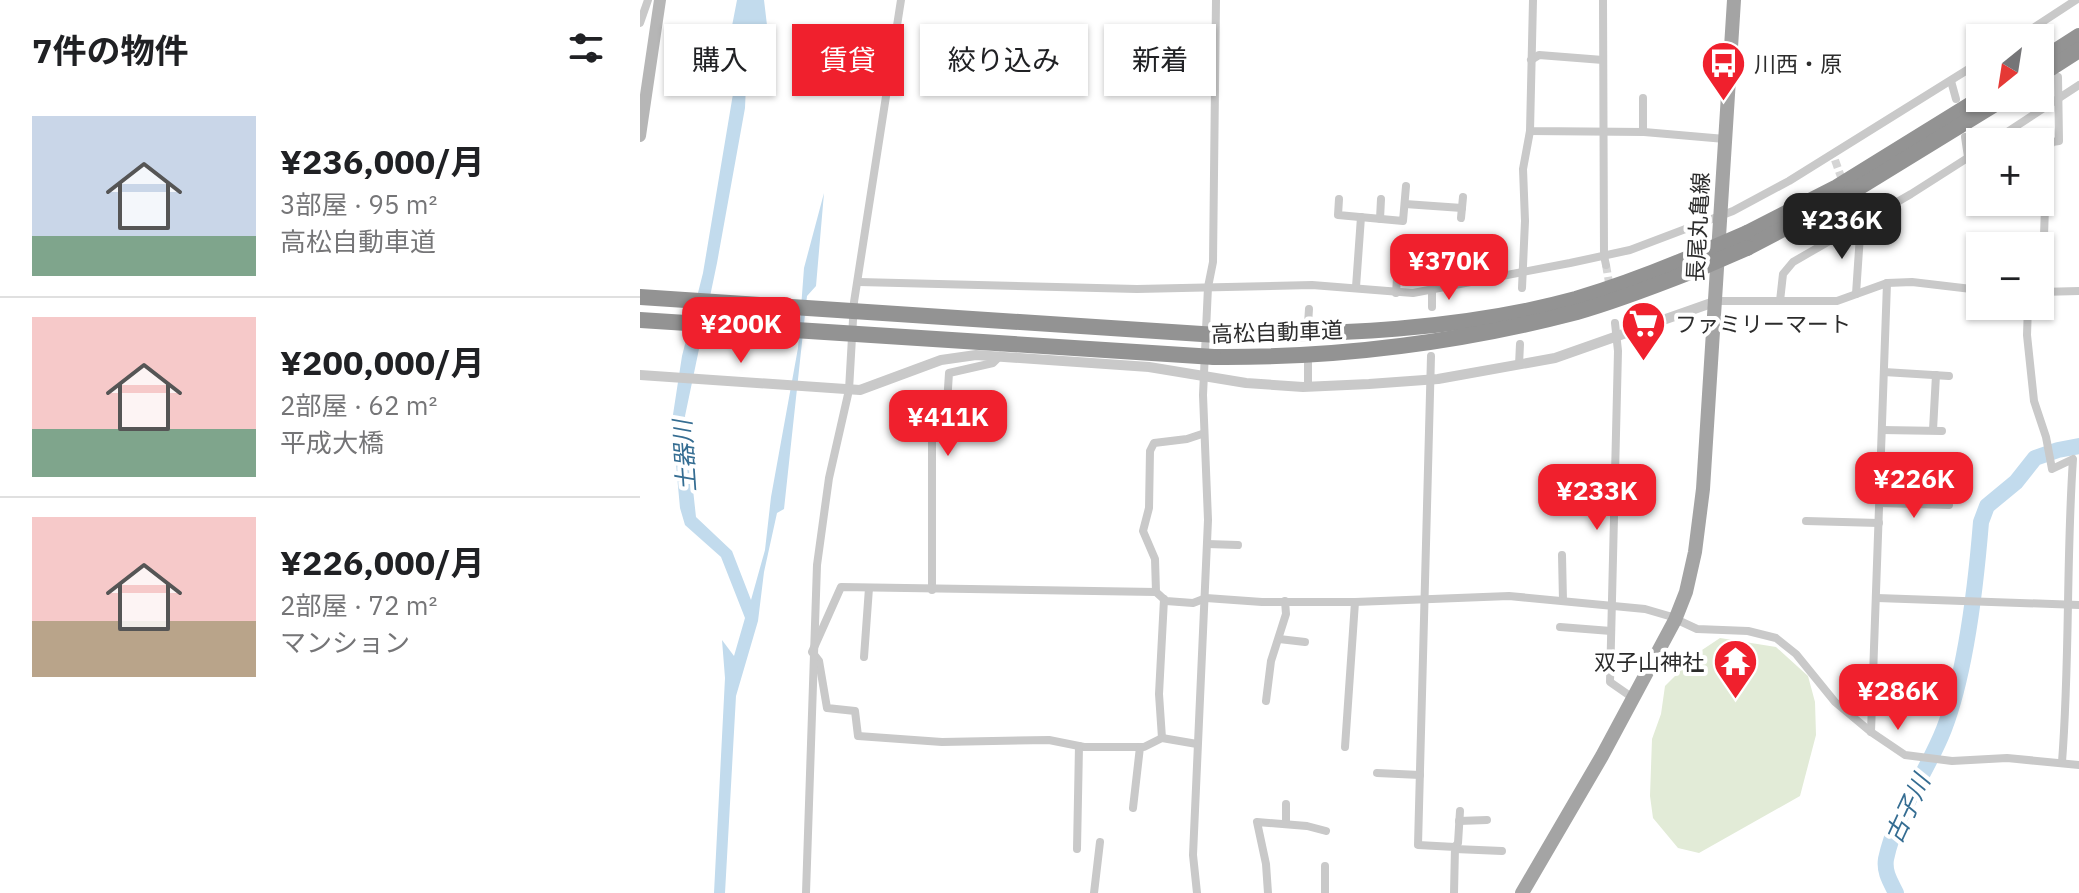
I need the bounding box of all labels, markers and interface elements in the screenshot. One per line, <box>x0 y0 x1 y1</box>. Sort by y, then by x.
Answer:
chip: 購入 <box>664 24 776 96</box>
chip: 賃貸 <box>792 24 904 96</box>
chip: 絞り込み <box>920 24 1088 96</box>
chip: 新着 <box>1104 24 1216 96</box>
north arrow <box>1966 24 2054 112</box>
map controls <box>1966 24 2054 320</box>
icon: filters <box>564 26 608 70</box>
text: 7件の物件 <box>32 28 188 72</box>
bus stop icon: 川西・原 <box>1699 40 1747 103</box>
place label: 川西・原 <box>1754 49 1842 78</box>
button: + <box>1966 128 2054 216</box>
text: ¥236,000/月 <box>280 139 485 183</box>
icon: home <box>96 148 192 244</box>
street label: 長尾丸亀線 <box>1680 171 1715 283</box>
text: 3部屋 · 95 m² <box>280 187 437 221</box>
pin: ¥236K <box>1786 193 1898 261</box>
text: ¥236K <box>1801 202 1883 236</box>
text: 高松自動車道 <box>280 224 436 258</box>
button: − <box>1966 232 2054 320</box>
pin: ¥370K <box>1393 234 1505 302</box>
text: ¥370K <box>1408 243 1490 277</box>
pin: ¥200K <box>685 297 797 365</box>
supermarket icon: ファミリーマート <box>1620 300 1668 363</box>
text: ¥200K <box>700 306 782 340</box>
place label: ファミリーマート <box>1675 309 1851 338</box>
street label: 高松自動車道 <box>1211 315 1343 348</box>
text: ¥200,000/月 <box>280 340 485 384</box>
icon: home <box>96 349 192 445</box>
text: 2部屋 · 62 m² <box>280 388 437 422</box>
pin: ¥411K <box>892 390 1004 458</box>
text: ¥411K <box>907 399 989 433</box>
water label: 土器川 <box>665 416 702 493</box>
text: 平成大橋 <box>280 425 384 459</box>
pin: ¥226K <box>1858 452 1970 520</box>
text: ¥226K <box>1873 461 1955 495</box>
pin: ¥233K <box>1541 464 1653 532</box>
text: ¥233K <box>1556 473 1638 507</box>
text: ¥226,000/月 <box>280 540 485 584</box>
icon: home <box>96 549 192 645</box>
text: 2部屋 · 72 m² <box>280 588 437 622</box>
text: マンション <box>280 625 410 659</box>
temple icon: 双子山神社 <box>1711 638 1759 701</box>
place label: 双子山神社 <box>1594 647 1704 676</box>
pin: ¥286K <box>1842 664 1954 732</box>
text: ¥286K <box>1857 673 1939 707</box>
water label: 古子川 <box>1877 766 1938 848</box>

